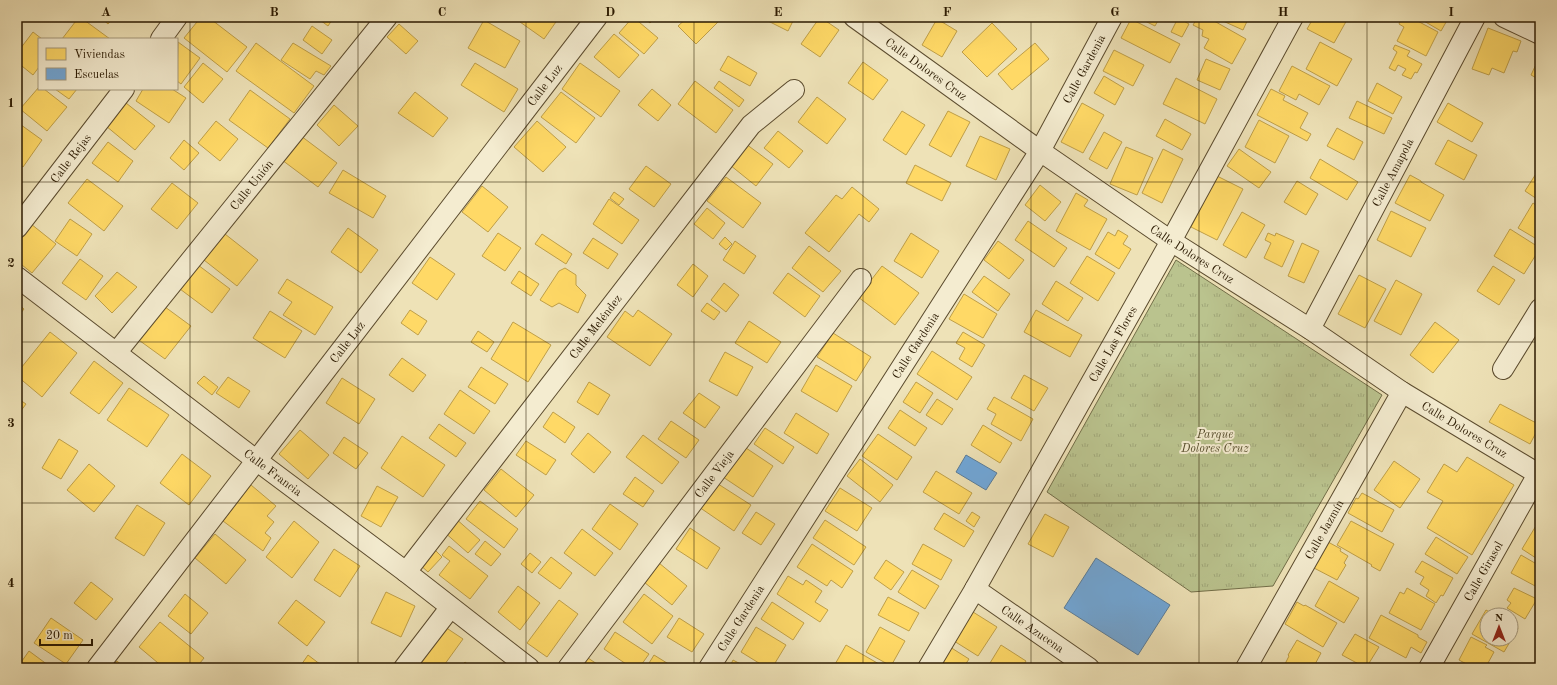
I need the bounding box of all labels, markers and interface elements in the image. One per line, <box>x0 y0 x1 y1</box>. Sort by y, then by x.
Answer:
text: A <box>101 6 111 19</box>
text: B <box>269 6 279 19</box>
text: C <box>438 6 446 19</box>
text: D <box>605 6 615 19</box>
text: E <box>774 6 783 19</box>
text: F <box>943 6 952 19</box>
text: G <box>1110 6 1120 19</box>
text: H <box>1278 6 1289 19</box>
text: I <box>1448 6 1454 19</box>
street label: Calle Gardenia <box>1062 33 1108 106</box>
street label: Calle Dolores Cruz <box>883 36 969 103</box>
legend <box>38 38 178 90</box>
text: Viviendas <box>74 49 125 61</box>
street label: Calle Luz <box>526 63 565 109</box>
text: Escuelas <box>74 69 119 81</box>
text: 1 <box>7 97 15 110</box>
street label: Calle Rejas <box>49 132 94 186</box>
street label: Calle Amapola <box>1371 137 1417 209</box>
street label: Calle Unión <box>229 158 277 213</box>
street label: Calle Dolores Cruz <box>1147 223 1236 286</box>
text: 2 <box>7 257 15 270</box>
street label: Calle Meléndez <box>568 293 625 361</box>
street label: Calle Las Flores <box>1088 305 1140 385</box>
street label: Calle Gardenia <box>891 311 942 381</box>
street label: Calle Luz <box>328 320 368 366</box>
street label: Calle Dolores Cruz <box>1419 400 1509 461</box>
text: 3 <box>7 417 15 430</box>
park label: Parque Dolores Cruz <box>1180 429 1249 455</box>
street label: Calle Francia <box>241 448 304 499</box>
street label: Calle Vieja <box>693 448 737 501</box>
street label: Calle Jazmín <box>1304 498 1347 562</box>
street label: Calle Girasol <box>1463 540 1506 604</box>
text: 4 <box>7 577 15 590</box>
street label: Calle Gardenia <box>716 583 767 654</box>
street label: Calle Azucena <box>998 604 1066 656</box>
north arrow <box>1479 607 1519 647</box>
text: N <box>1495 613 1504 624</box>
scale bar <box>40 621 92 647</box>
text: 20 m <box>46 630 73 642</box>

